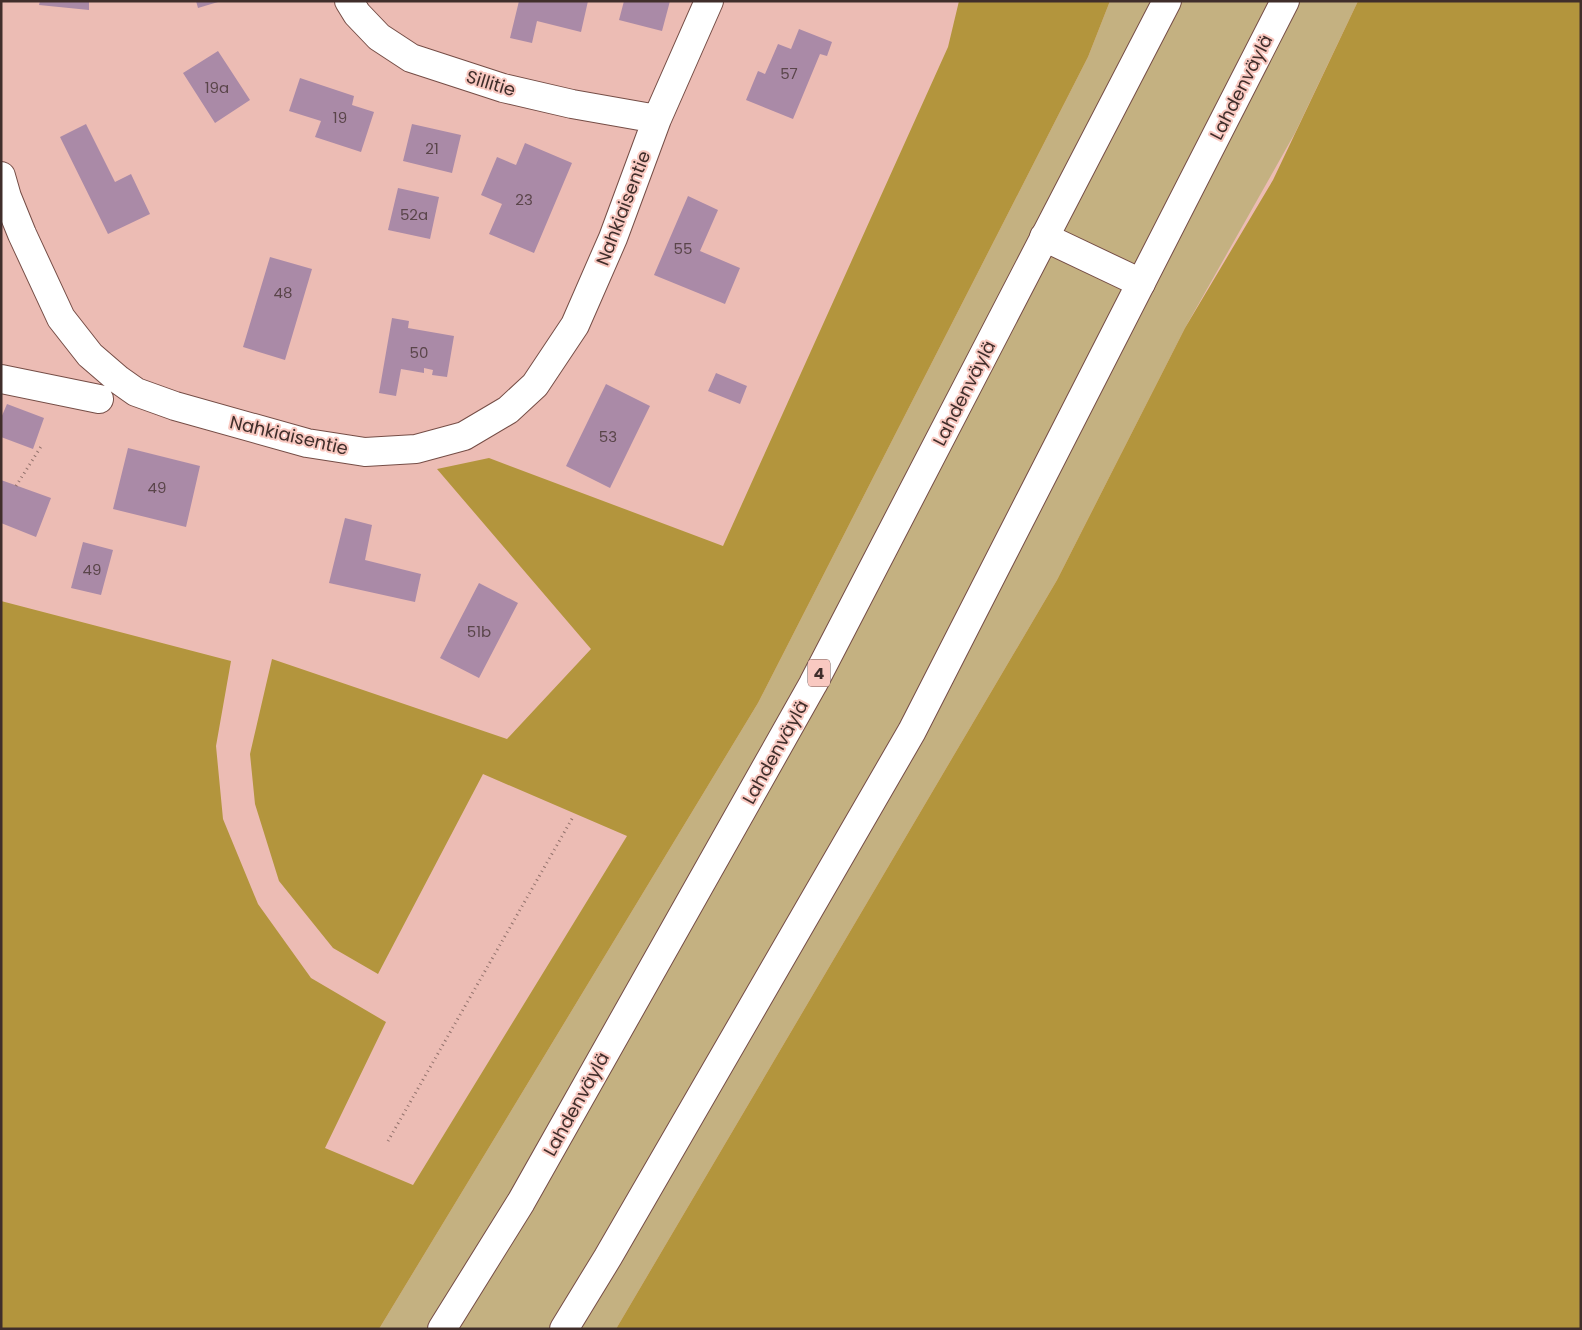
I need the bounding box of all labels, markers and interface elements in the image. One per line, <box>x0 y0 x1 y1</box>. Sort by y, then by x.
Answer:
street label: Lahdenväylä <box>1204 30 1278 144</box>
house number: 57 <box>780 63 798 84</box>
street label: Sillitie <box>463 64 519 102</box>
house number: 19a <box>205 77 229 98</box>
house number: 19 <box>333 107 347 128</box>
house number: 21 <box>425 138 439 159</box>
street label: Nahkiaisentie <box>590 147 656 269</box>
house number: 23 <box>515 189 533 210</box>
house number: 52a <box>400 204 428 225</box>
house number: 55 <box>674 238 692 259</box>
house number: 48 <box>274 282 292 303</box>
street label: Lahdenväylä <box>927 336 1001 450</box>
house number: 50 <box>410 342 428 363</box>
street label: Nahkiaisentie <box>227 409 351 461</box>
house number: 53 <box>599 426 617 447</box>
house number: 49 <box>148 477 166 498</box>
house number: 49 <box>83 559 101 580</box>
house number: 51b <box>467 621 491 642</box>
road number: 4 <box>808 660 830 686</box>
street label: Lahdenväylä <box>736 696 814 808</box>
street label: Lahdenväylä <box>537 1048 615 1160</box>

